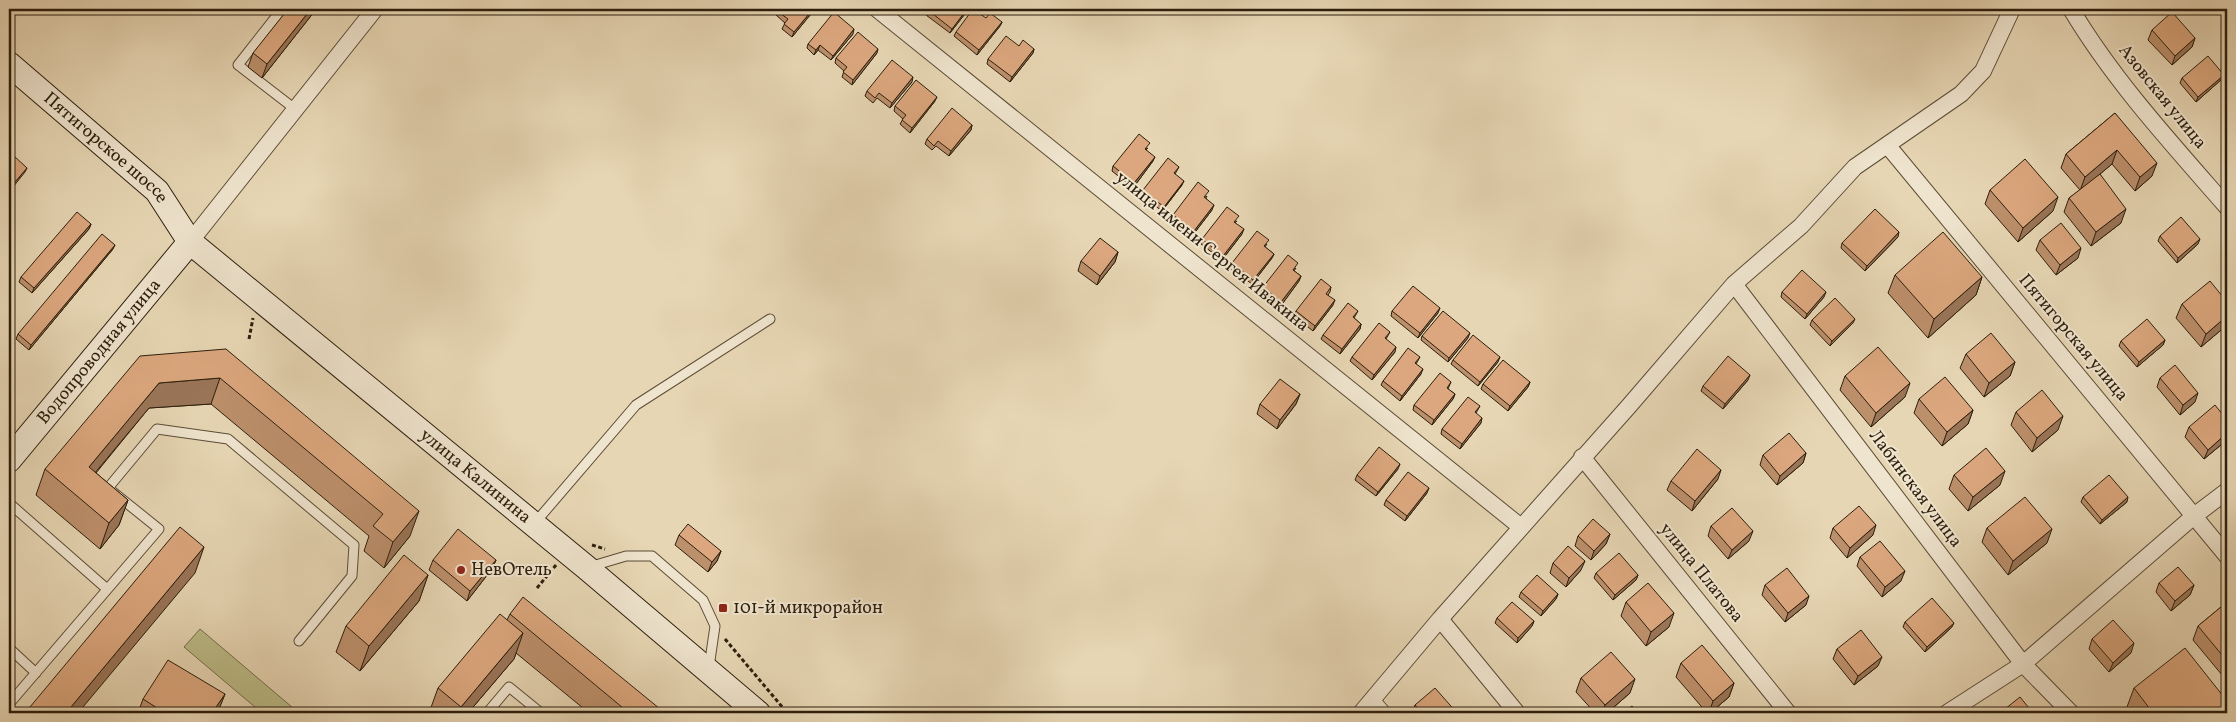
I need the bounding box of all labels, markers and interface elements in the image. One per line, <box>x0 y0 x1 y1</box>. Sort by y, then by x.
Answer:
street label: Азовская улица <box>2112 39 2212 155</box>
street label: Пятигорское шоссе <box>38 86 174 208</box>
street label: улица имени Сергея Ивакина <box>1110 166 1314 338</box>
street label: Пятигорская улица <box>2012 269 2134 407</box>
street label: Водопроводная улица <box>31 273 167 430</box>
street label: улица Калинина <box>414 423 536 530</box>
street label: Лабинская улица <box>1862 425 1968 553</box>
street label: улица Платова <box>1653 518 1749 628</box>
place label: НевОтель <box>471 558 552 583</box>
marker: НевОтель <box>455 564 467 576</box>
place label: 101-й микрорайон <box>733 596 883 621</box>
marker: 101-й микрорайон <box>717 602 729 614</box>

